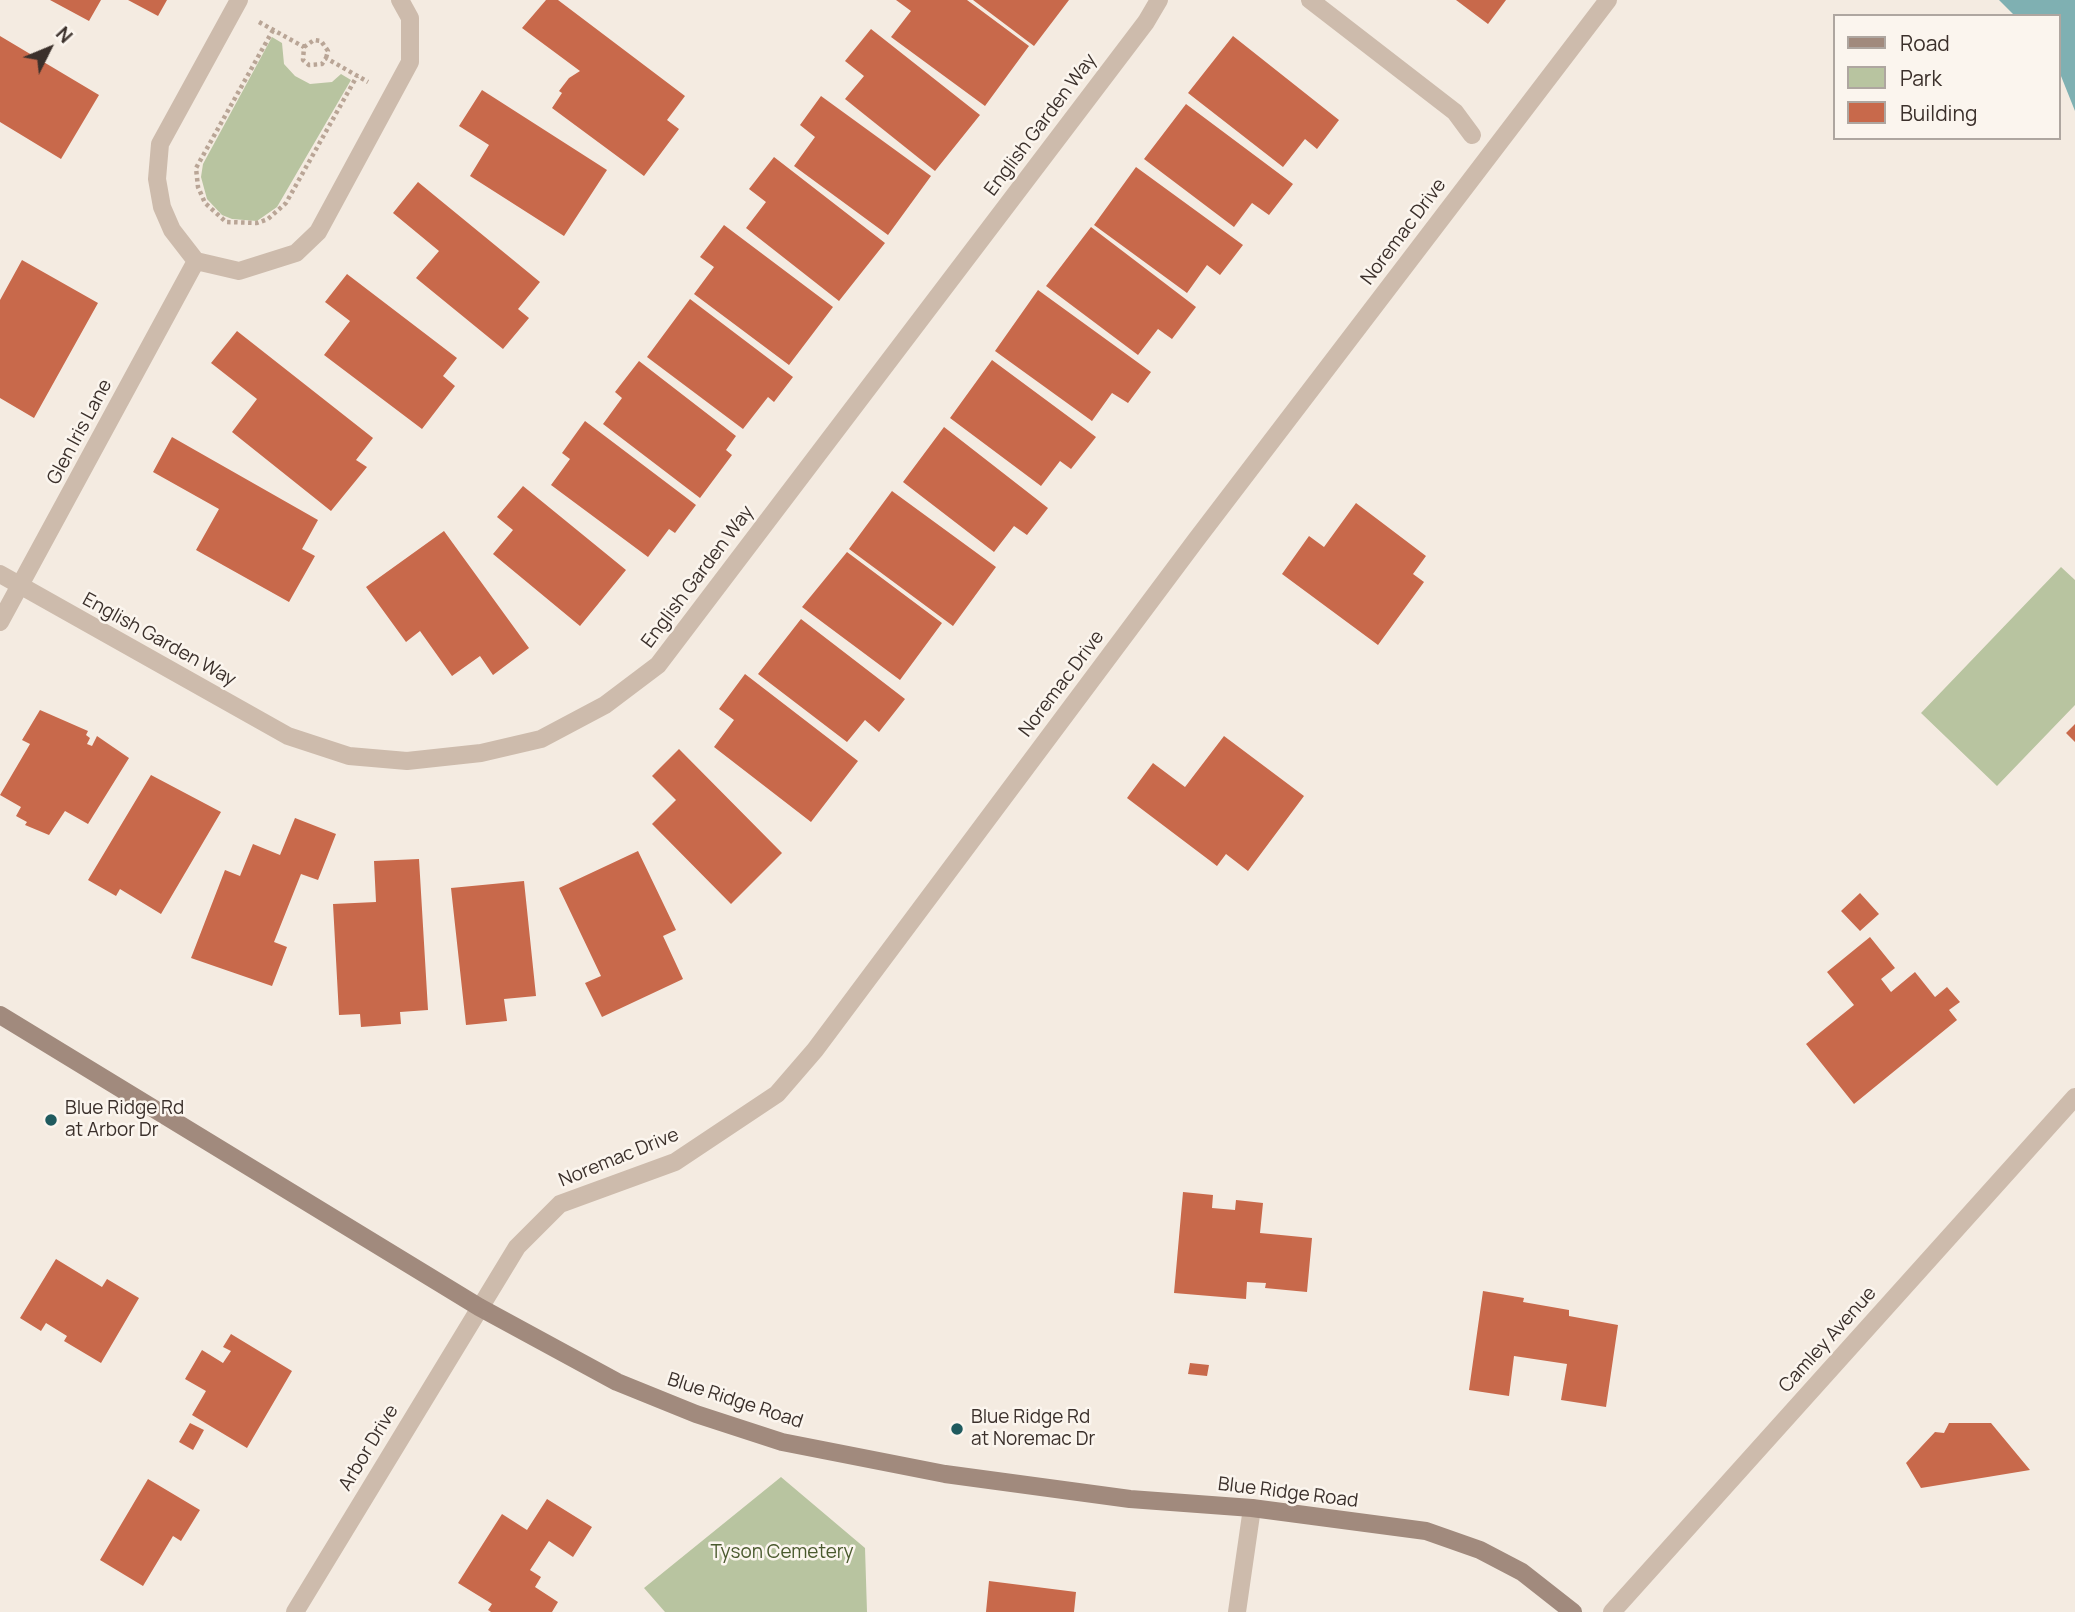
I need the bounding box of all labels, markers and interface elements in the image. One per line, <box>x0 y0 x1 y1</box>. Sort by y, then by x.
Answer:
north arrow <box>14 14 84 84</box>
legend <box>1834 14 2061 140</box>
text: N <box>50 21 79 49</box>
text: Road <box>1900 29 1950 57</box>
street label: English Garden Way <box>980 49 1102 201</box>
text: Park <box>1900 64 1942 92</box>
text: Building <box>1900 99 1977 127</box>
street label: Noremac Drive <box>1357 174 1451 290</box>
street label: Glen Iris Lane <box>43 376 117 488</box>
street label: English Garden Way <box>637 501 759 653</box>
street label: English Garden Way <box>78 588 240 692</box>
street label: Noremac Drive <box>1015 626 1109 742</box>
place label: Blue Ridge Rd at Arbor Dr <box>65 1098 184 1142</box>
marker: Blue Ridge Rd at Arbor Dr <box>43 1112 59 1128</box>
street label: Noremac Drive <box>556 1124 682 1192</box>
street label: Camley Avenue <box>1775 1282 1881 1398</box>
street label: Blue Ridge Road <box>664 1368 806 1434</box>
street label: Arbor Drive <box>334 1401 404 1495</box>
place label: Blue Ridge Rd at Noremac Dr <box>971 1407 1095 1451</box>
marker: Blue Ridge Rd at Noremac Dr <box>949 1421 965 1437</box>
street label: Blue Ridge Road <box>1217 1473 1359 1513</box>
park label: Tyson Cemetery <box>711 1542 853 1564</box>

